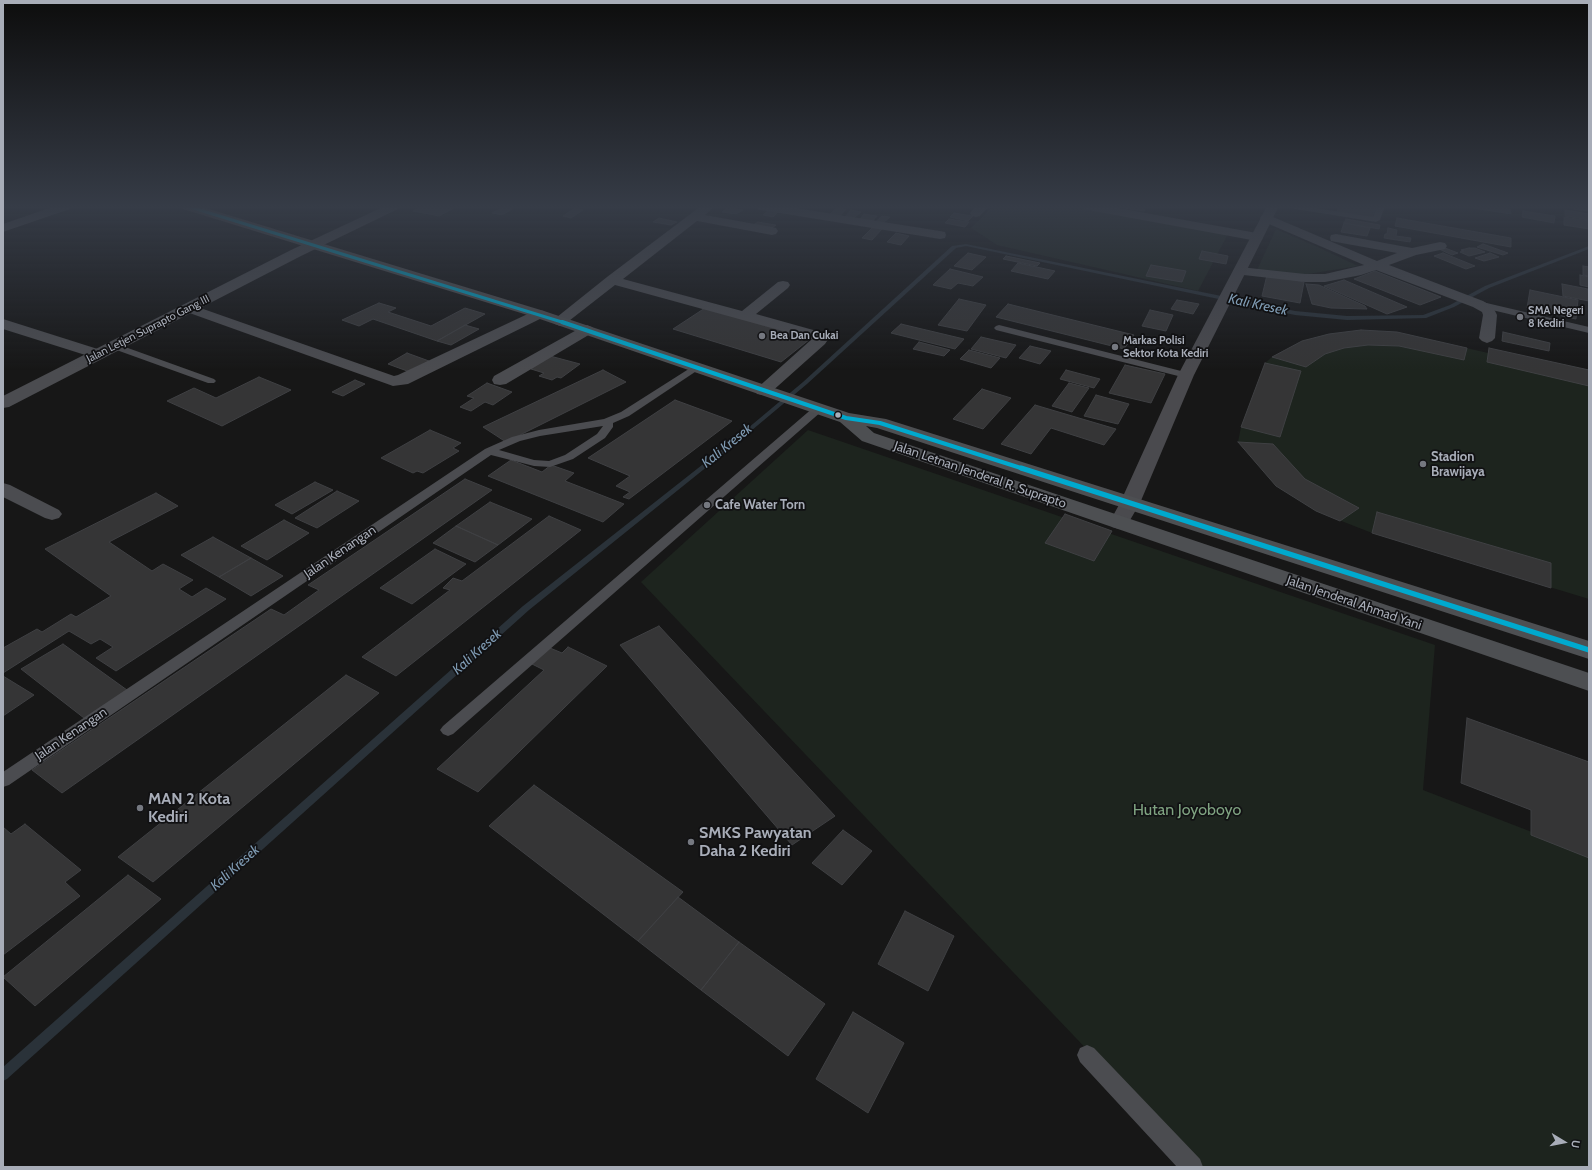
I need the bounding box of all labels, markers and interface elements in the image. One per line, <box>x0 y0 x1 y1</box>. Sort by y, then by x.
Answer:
water label: Kali Kresek <box>1227 291 1289 319</box>
street label: Jalan Letjen Suprapto Gang III <box>84 292 212 366</box>
place label: SMA Negeri 8 Kediri <box>1528 304 1584 330</box>
marker: SMA Negeri 8 Kediri <box>1515 312 1525 322</box>
place label: Bea Dan Cukai <box>770 329 838 343</box>
marker: Bea Dan Cukai <box>757 331 767 341</box>
place label: Markas Polisi Sektor Kota Kediri <box>1123 334 1208 360</box>
marker: Markas Polisi Sektor Kota Kediri <box>1110 342 1120 352</box>
unlabelled marker <box>833 410 843 420</box>
water label: Kali Kresek <box>698 421 756 471</box>
street label: Jalan Letnan Jenderal R. Suprapto <box>892 438 1068 512</box>
place label: Stadion Brawijaya <box>1431 449 1485 480</box>
marker: Stadion Brawijaya <box>1418 459 1428 469</box>
place label: Cafe Water Torn <box>715 497 805 513</box>
marker: Cafe Water Torn <box>702 500 712 510</box>
street label: Jalan Kenangan <box>301 522 379 582</box>
street label: Jalan Jenderal Ahmad Yani <box>1284 573 1424 633</box>
water label: Kali Kresek <box>449 626 505 678</box>
street label: Jalan Kenangan <box>32 704 110 764</box>
place label: MAN 2 Kota Kediri <box>148 789 230 827</box>
park label: Hutan Joyoboyo <box>1133 800 1241 820</box>
marker: MAN 2 Kota Kediri <box>135 803 145 813</box>
place label: SMKS Pawyatan Daha 2 Kediri <box>699 823 812 861</box>
marker: SMKS Pawyatan Daha 2 Kediri <box>686 837 696 847</box>
water label: Kali Kresek <box>207 842 263 894</box>
north arrow <box>1544 1122 1584 1162</box>
text: U <box>1568 1139 1583 1149</box>

